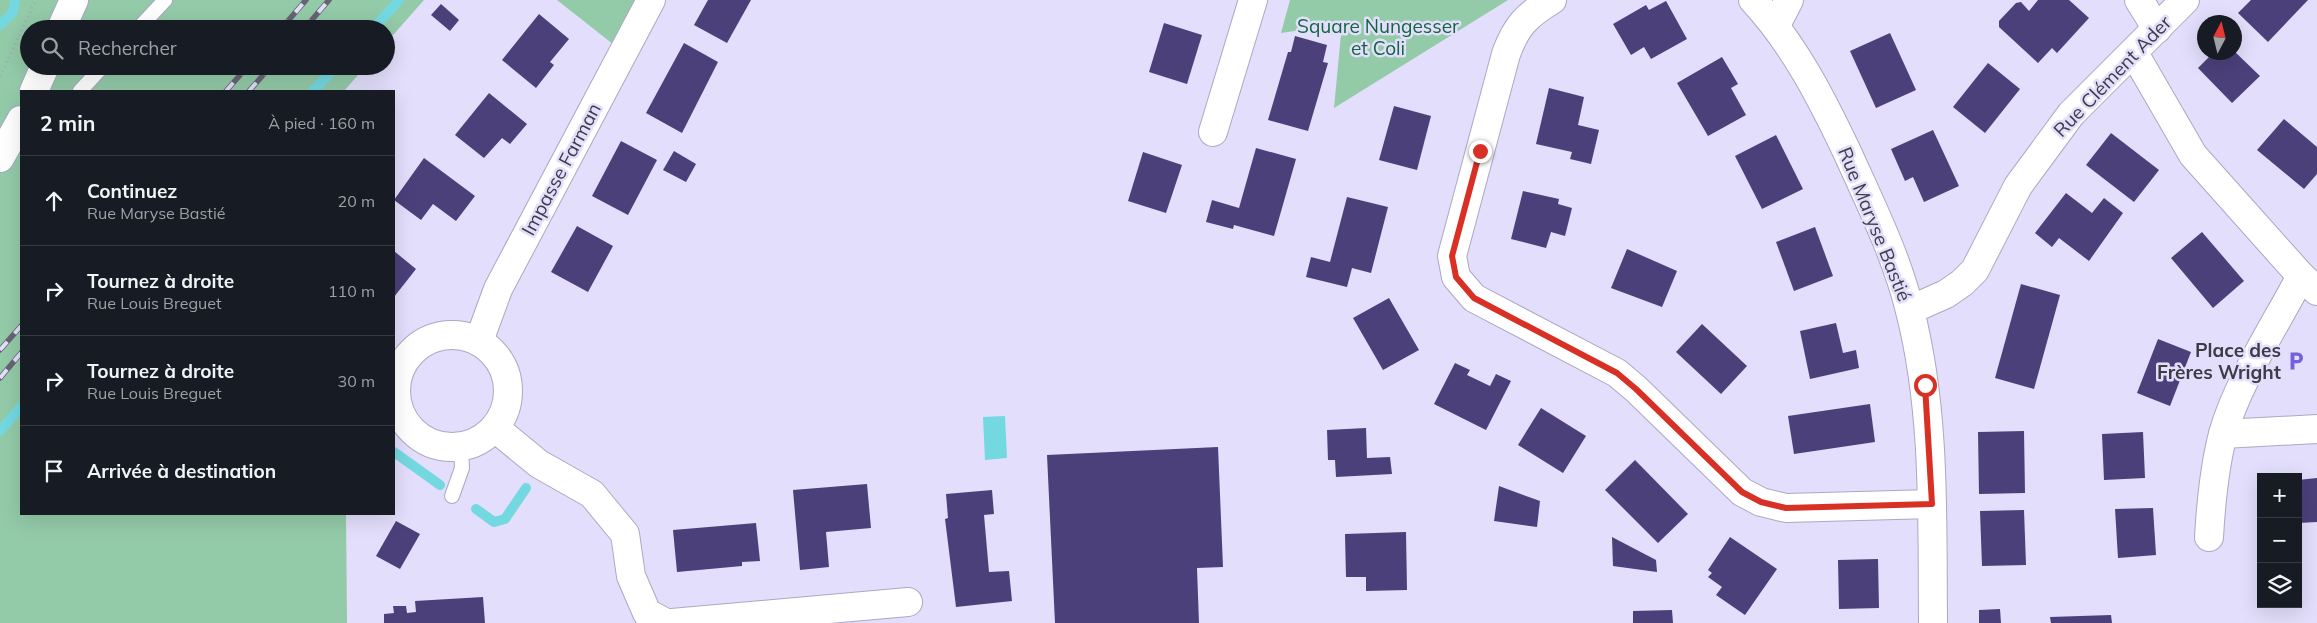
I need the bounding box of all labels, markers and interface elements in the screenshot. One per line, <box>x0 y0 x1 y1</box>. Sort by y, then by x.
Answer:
street label: Rue Clément Ader <box>2048 10 2176 142</box>
park label: Square Nungesser et Coli <box>1297 14 1459 60</box>
north arrow <box>2197 15 2242 60</box>
search box <box>20 20 395 75</box>
icon: search <box>38 34 66 62</box>
text: Rechercher <box>78 36 177 60</box>
street label: Impasse Farman <box>516 99 606 239</box>
text: 2 min <box>40 110 95 136</box>
text: À pied · 160 m <box>268 113 375 133</box>
route end <box>1469 140 1492 163</box>
street label: Rue Maryse Bastié <box>1833 143 1917 305</box>
text: Continuez <box>87 179 177 203</box>
icon: ahead <box>40 187 68 215</box>
text: 20 m <box>338 191 375 211</box>
text: Rue Maryse Bastié <box>87 203 225 223</box>
text: Tournez à droite <box>87 269 234 293</box>
icon: right <box>40 277 68 305</box>
text: 110 m <box>328 281 375 301</box>
text: Rue Louis Breguet <box>87 293 222 313</box>
place label: Place des Frères Wright <box>2157 338 2281 384</box>
parking icon: Place des Frères Wright <box>2285 350 2307 372</box>
text: Tournez à droite <box>87 359 234 383</box>
icon: right <box>40 367 68 395</box>
text: 30 m <box>338 371 375 391</box>
route start <box>1914 374 1937 397</box>
text: Rue Louis Breguet <box>87 383 222 403</box>
icon: arrive <box>40 457 68 485</box>
text: Arrivée à destination <box>87 459 276 483</box>
map controls <box>2257 473 2302 608</box>
button: + <box>2257 473 2302 518</box>
button: − <box>2257 518 2302 563</box>
button: layers <box>2257 563 2302 608</box>

